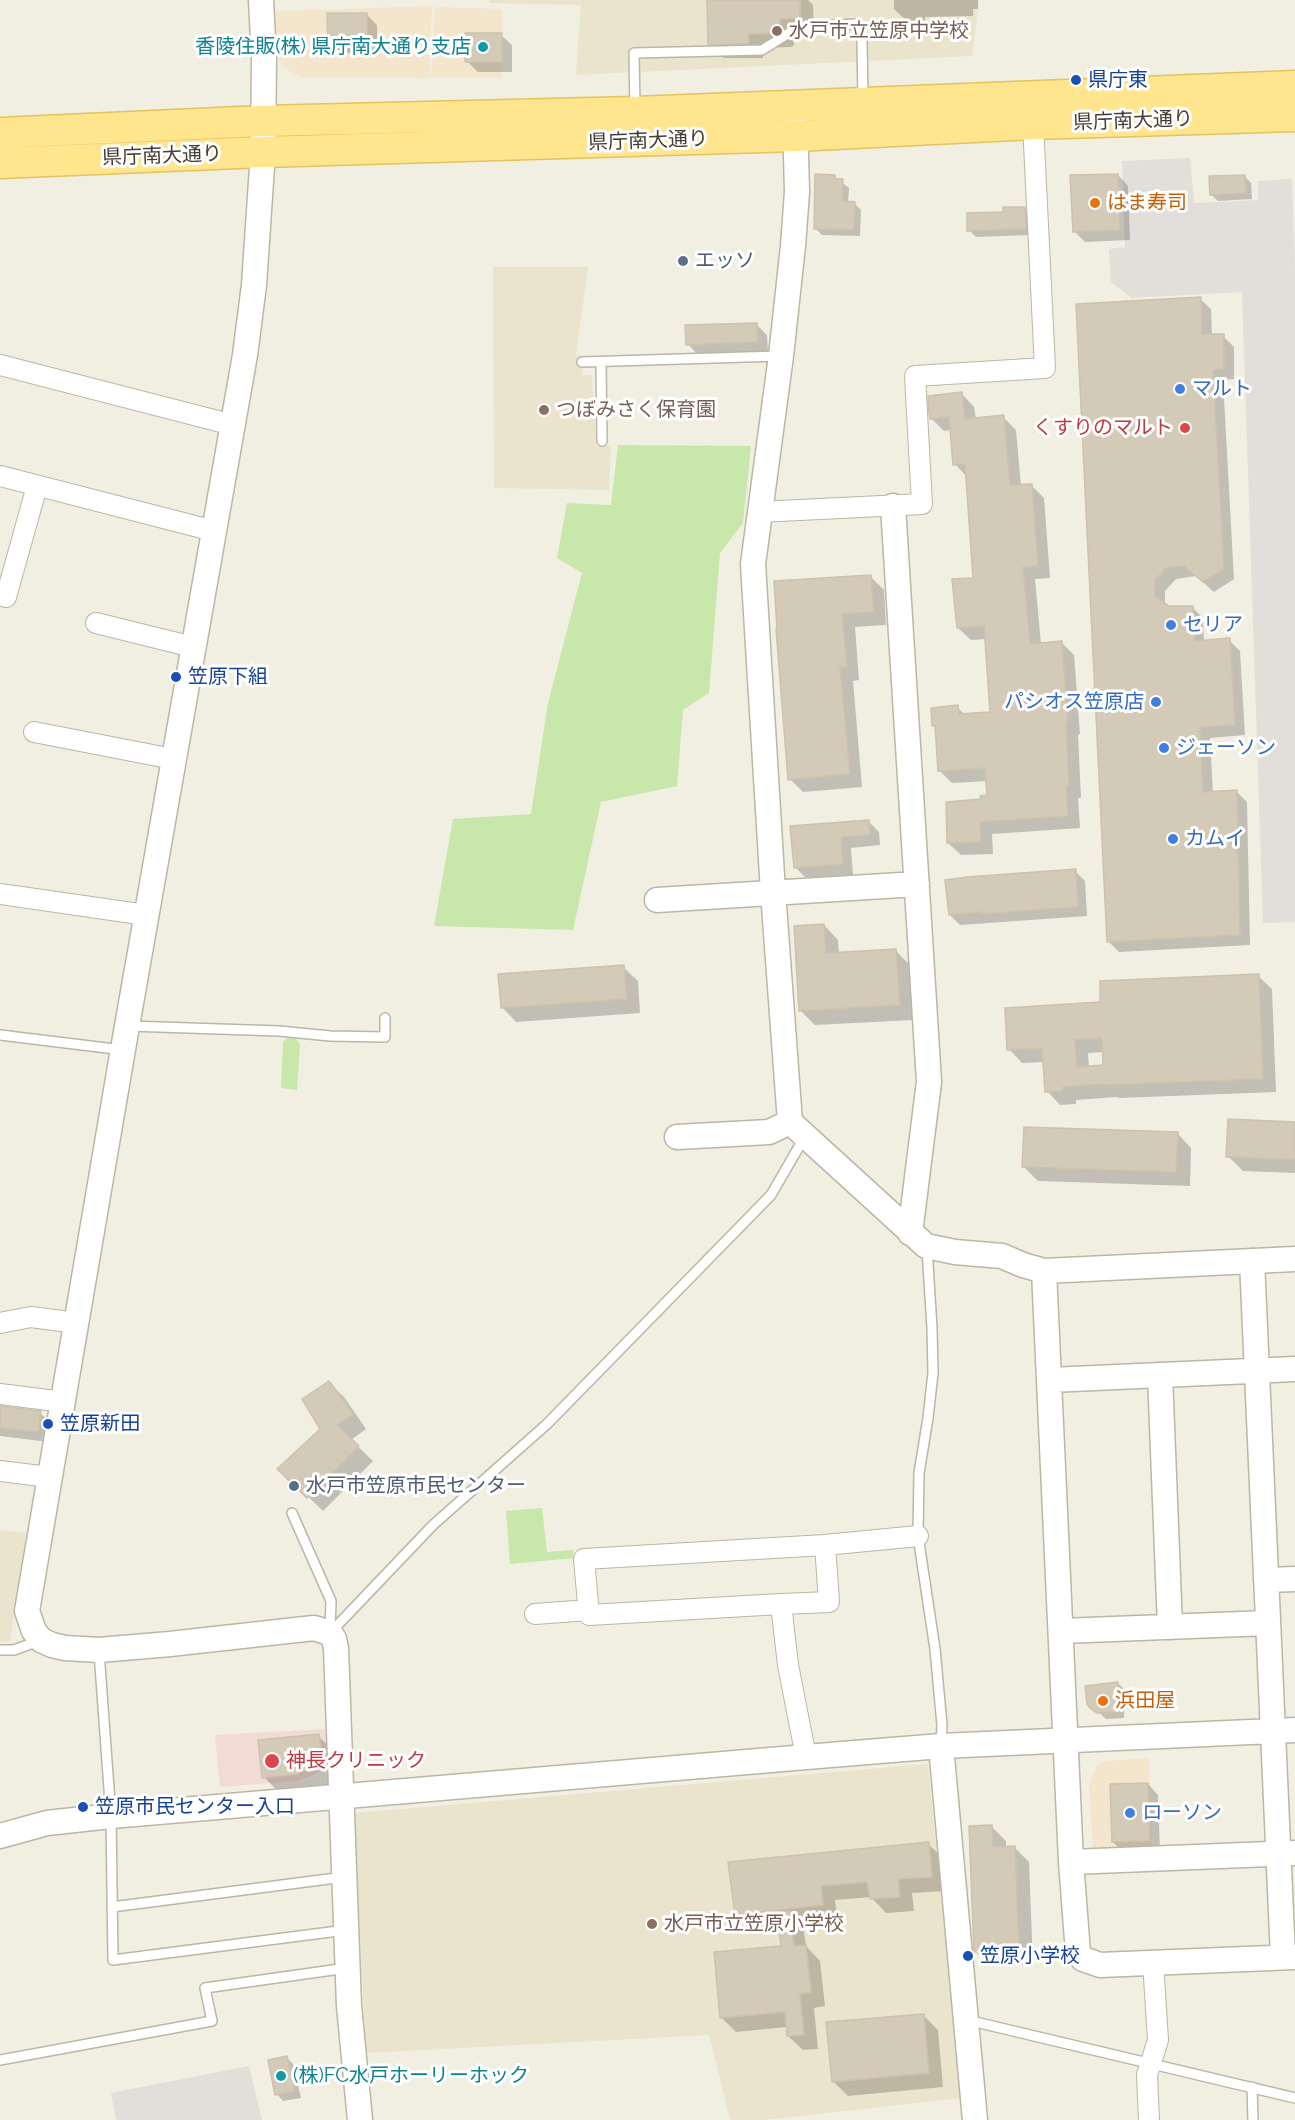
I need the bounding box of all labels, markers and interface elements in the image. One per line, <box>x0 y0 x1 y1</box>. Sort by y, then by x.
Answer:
place label: 水戸市立笠原中学校 <box>789 19 969 43</box>
marker: 水戸市立笠原中学校 <box>770 24 784 38</box>
place label: 香陵住販(株) 県庁南大通り支店 <box>195 35 471 59</box>
marker: 香陵住販(株) 県庁南大通り支店 <box>476 40 490 54</box>
place label: 県庁東 <box>1088 68 1148 92</box>
marker: 県庁東 <box>1069 73 1083 87</box>
street label: 県庁南大通り <box>1073 107 1193 135</box>
street label: 県庁南大通り <box>588 127 708 155</box>
street label: 県庁南大通り <box>102 142 222 170</box>
place label: はま寿司 <box>1107 191 1187 215</box>
marker: はま寿司 <box>1088 196 1102 210</box>
place label: エッソ <box>695 249 755 273</box>
marker: エッソ <box>676 254 690 268</box>
place label: マルト <box>1192 377 1252 401</box>
marker: マルト <box>1173 382 1187 396</box>
place label: つぼみさく保育園 <box>556 398 716 422</box>
marker: つぼみさく保育園 <box>537 403 551 417</box>
place label: くすりのマルト <box>1033 416 1173 440</box>
marker: くすりのマルト <box>1178 421 1192 435</box>
place label: セリア <box>1183 613 1243 637</box>
marker: セリア <box>1164 618 1178 632</box>
place label: 笠原下組 <box>188 665 268 689</box>
marker: 笠原下組 <box>169 670 183 684</box>
place label: パシオス笠原店 <box>1004 690 1144 714</box>
marker: パシオス笠原店 <box>1149 695 1163 709</box>
place label: ジェーソン <box>1176 736 1276 760</box>
marker: ジェーソン <box>1157 741 1171 755</box>
place label: カムイ <box>1185 827 1245 851</box>
marker: カムイ <box>1166 832 1180 846</box>
place label: 笠原新田 <box>60 1412 140 1436</box>
marker: 笠原新田 <box>41 1417 55 1431</box>
place label: 水戸市笠原市民センター <box>306 1474 526 1498</box>
marker: 水戸市笠原市民センター <box>287 1479 301 1493</box>
place label: 浜田屋 <box>1115 1689 1175 1713</box>
marker: 浜田屋 <box>1096 1694 1110 1708</box>
place label: 神長クリニック <box>286 1749 426 1773</box>
marker: 神長クリニック <box>263 1752 281 1770</box>
place label: 笠原市民センター入口 <box>95 1795 295 1819</box>
marker: 笠原市民センター入口 <box>76 1800 90 1814</box>
place label: ローソン <box>1142 1801 1222 1825</box>
marker: ローソン <box>1123 1806 1137 1820</box>
place label: 水戸市立笠原小学校 <box>664 1912 844 1936</box>
marker: 水戸市立笠原小学校 <box>645 1917 659 1931</box>
place label: 笠原小学校 <box>980 1944 1080 1968</box>
marker: 笠原小学校 <box>961 1949 975 1963</box>
place label: (株)FC水戸ホーリーホック <box>293 2064 529 2088</box>
marker: (株)FC水戸ホーリーホック <box>274 2069 288 2083</box>

